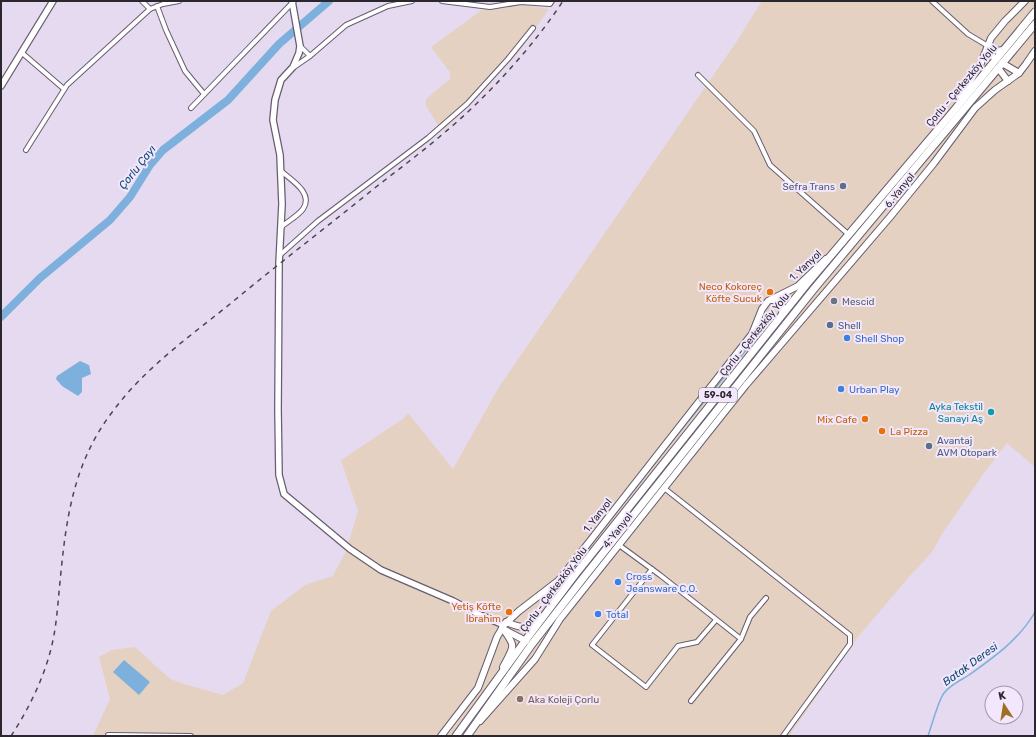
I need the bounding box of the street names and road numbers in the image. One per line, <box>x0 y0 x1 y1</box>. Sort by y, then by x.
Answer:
street label: Çorlu - Çerkezköy Yolu <box>924 42 1000 129</box>
street label: 6. Yanyol <box>882 171 917 210</box>
street label: 1. Yanyol <box>787 248 824 284</box>
street label: Çorlu - Çerkezköy Yolu <box>717 291 792 379</box>
road number: 59-04 <box>699 388 737 402</box>
street label: 1. Yanyol <box>581 496 615 535</box>
street label: 4. Yanyol <box>600 511 635 551</box>
street label: Çorlu - Çerkezköy Yolu <box>518 545 590 635</box>

